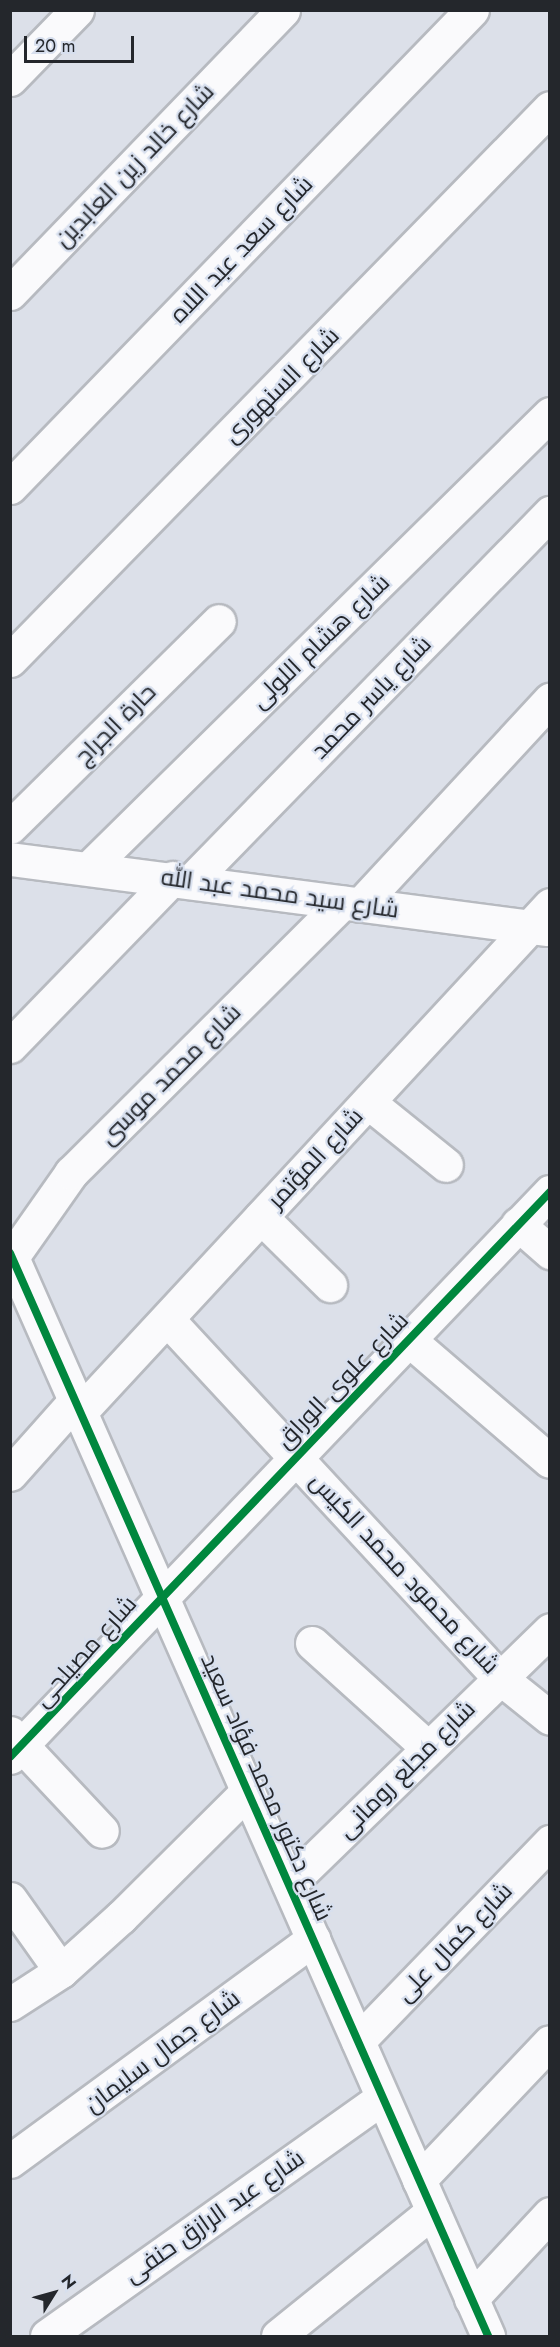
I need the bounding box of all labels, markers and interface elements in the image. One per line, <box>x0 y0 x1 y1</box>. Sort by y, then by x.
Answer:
scale bar <box>27 24 136 62</box>
text: 20 m <box>35 33 75 59</box>
street label: شارع خالد زين العابدين <box>48 77 220 253</box>
street label: شارع سعد عبد اللاه <box>163 169 319 329</box>
street label: شارع السنهورى <box>217 321 345 449</box>
street label: شارع هشام اللولى <box>245 568 395 714</box>
street label: شارع ياسر محمد <box>305 629 437 765</box>
street label: حارة الجراج <box>68 677 162 771</box>
street label: شارع سيد محمد عبد الله <box>159 862 401 924</box>
street label: شارع محمد موسى <box>93 997 247 1151</box>
street label: شارع المؤتمر <box>261 1102 369 1214</box>
street label: شارع علوى الوراق <box>270 1306 414 1454</box>
street label: شارع محمود محمد الكيس <box>304 1467 506 1679</box>
street label: شارع مصيلحى <box>28 1589 142 1713</box>
street label: شارع دكتور محمد فؤاد سعيد <box>195 1649 339 1925</box>
street label: شارع مجلع رومانى <box>331 1694 481 1844</box>
street label: شارع كمال على <box>390 1876 518 2008</box>
street label: شارع جمال سليمان <box>79 1983 245 2119</box>
street label: شارع عبد الرازق حنفى <box>119 2143 309 2289</box>
north arrow <box>24 2263 84 2323</box>
text: N <box>56 2270 82 2294</box>

